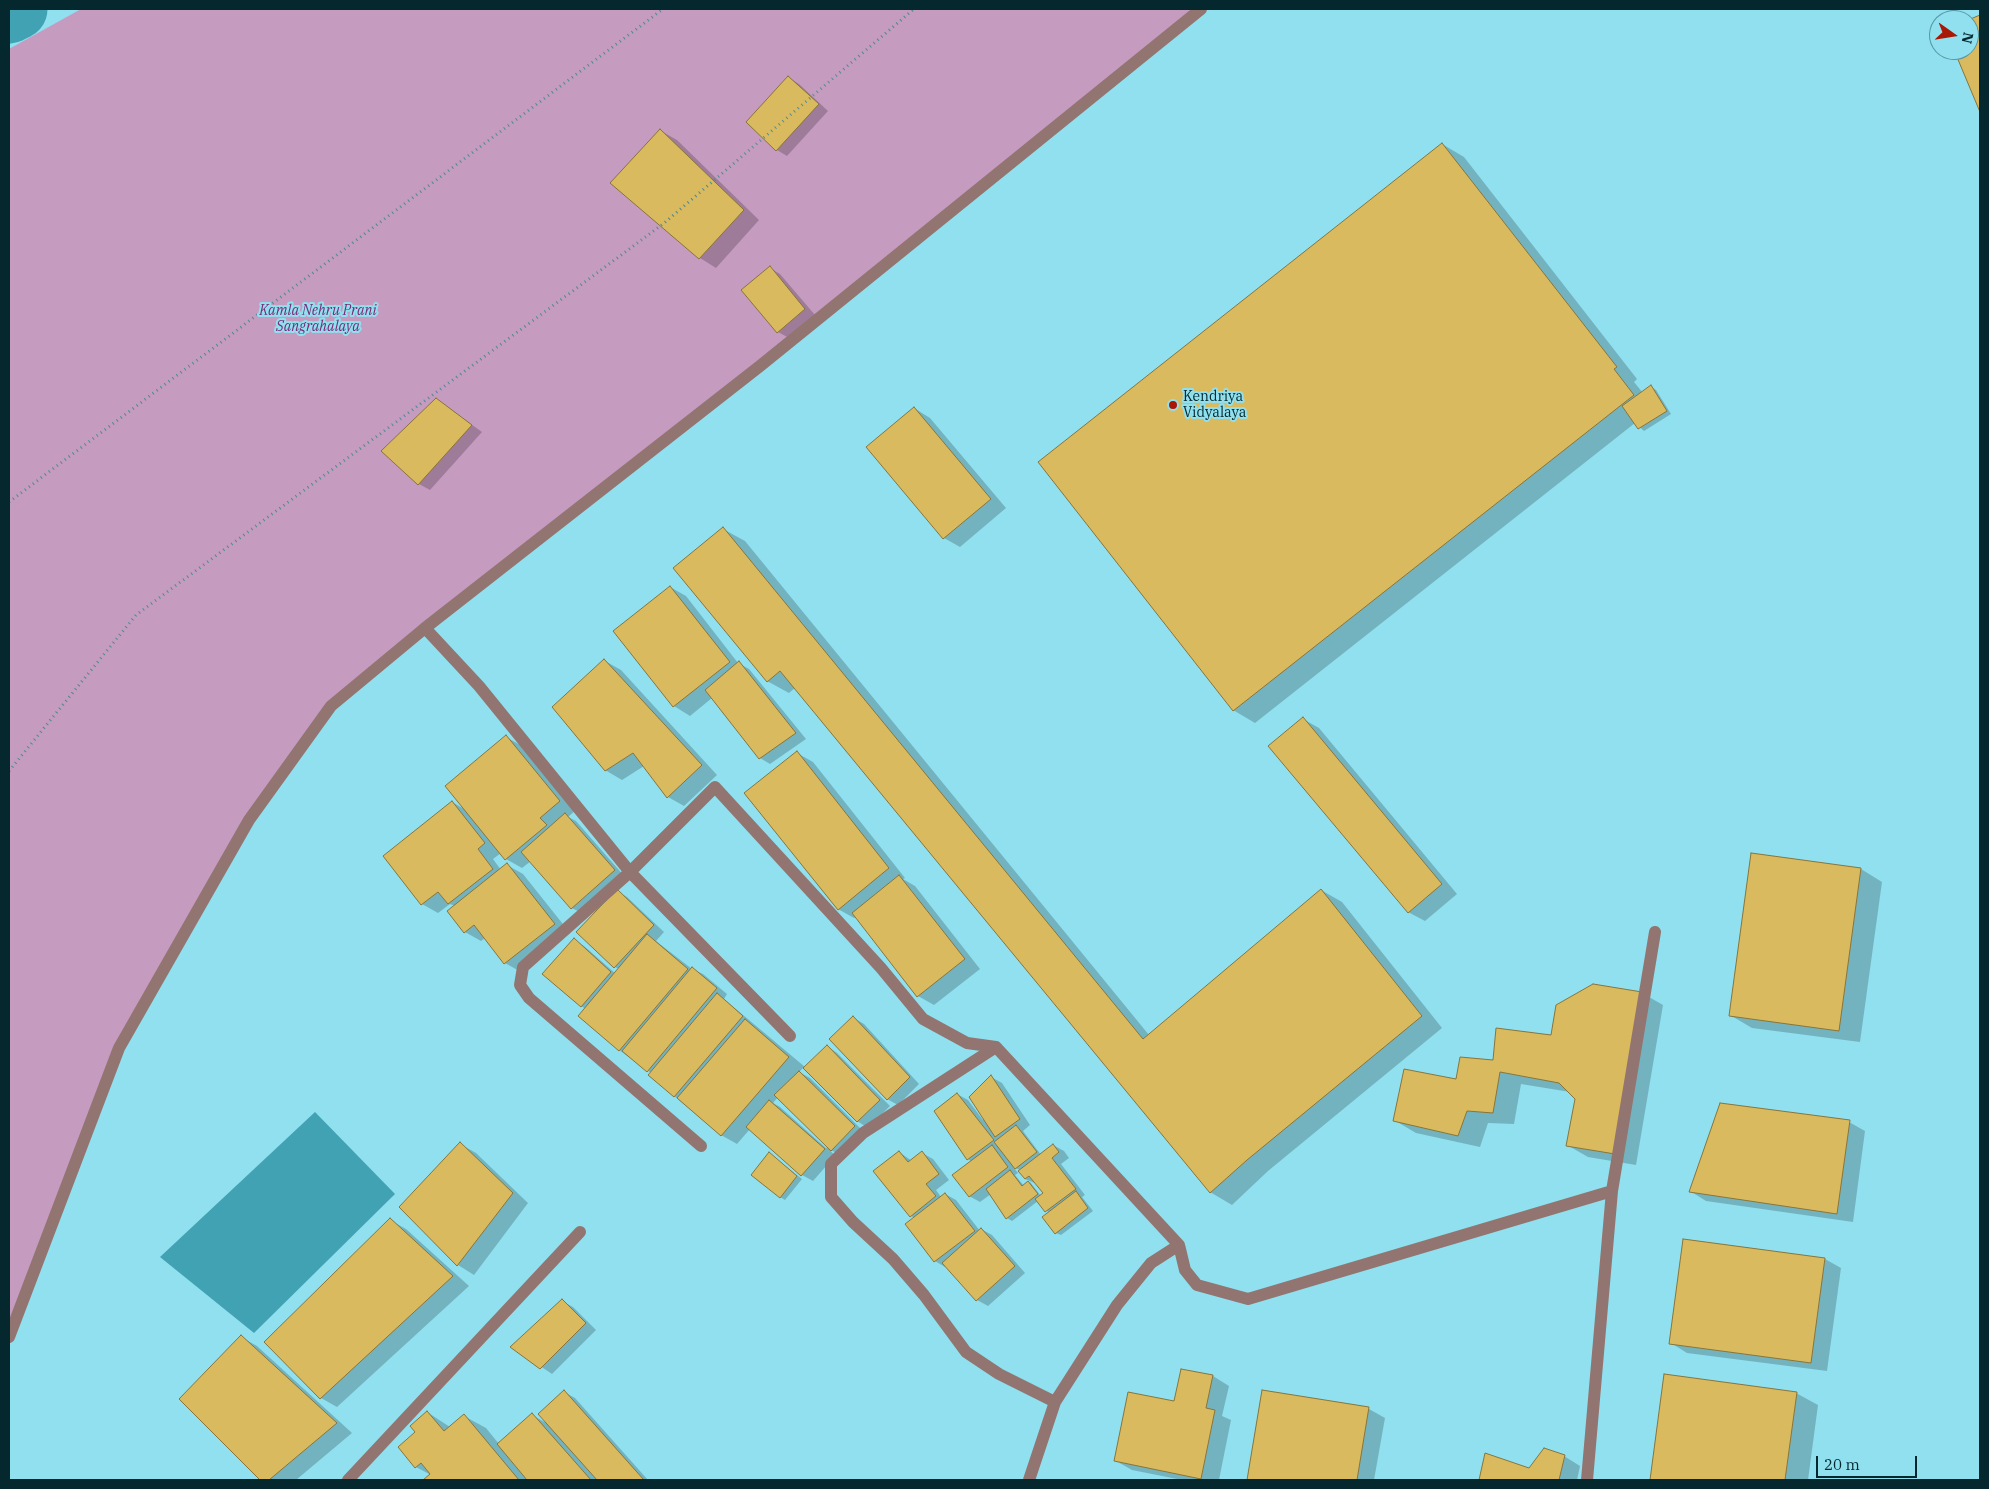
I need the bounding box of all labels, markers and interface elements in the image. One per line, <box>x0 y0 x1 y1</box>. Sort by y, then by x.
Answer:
north arrow <box>1929 10 1979 60</box>
text: N <box>1958 31 1978 46</box>
park label: Kamla Nehru Prani Sangrahalaya <box>259 303 377 336</box>
place label: Kendriya Vidyalaya <box>1183 389 1247 422</box>
marker: Kendriya Vidyalaya <box>1167 399 1179 411</box>
scale bar <box>1819 1446 1920 1478</box>
text: 20 m <box>1824 1455 1860 1474</box>

